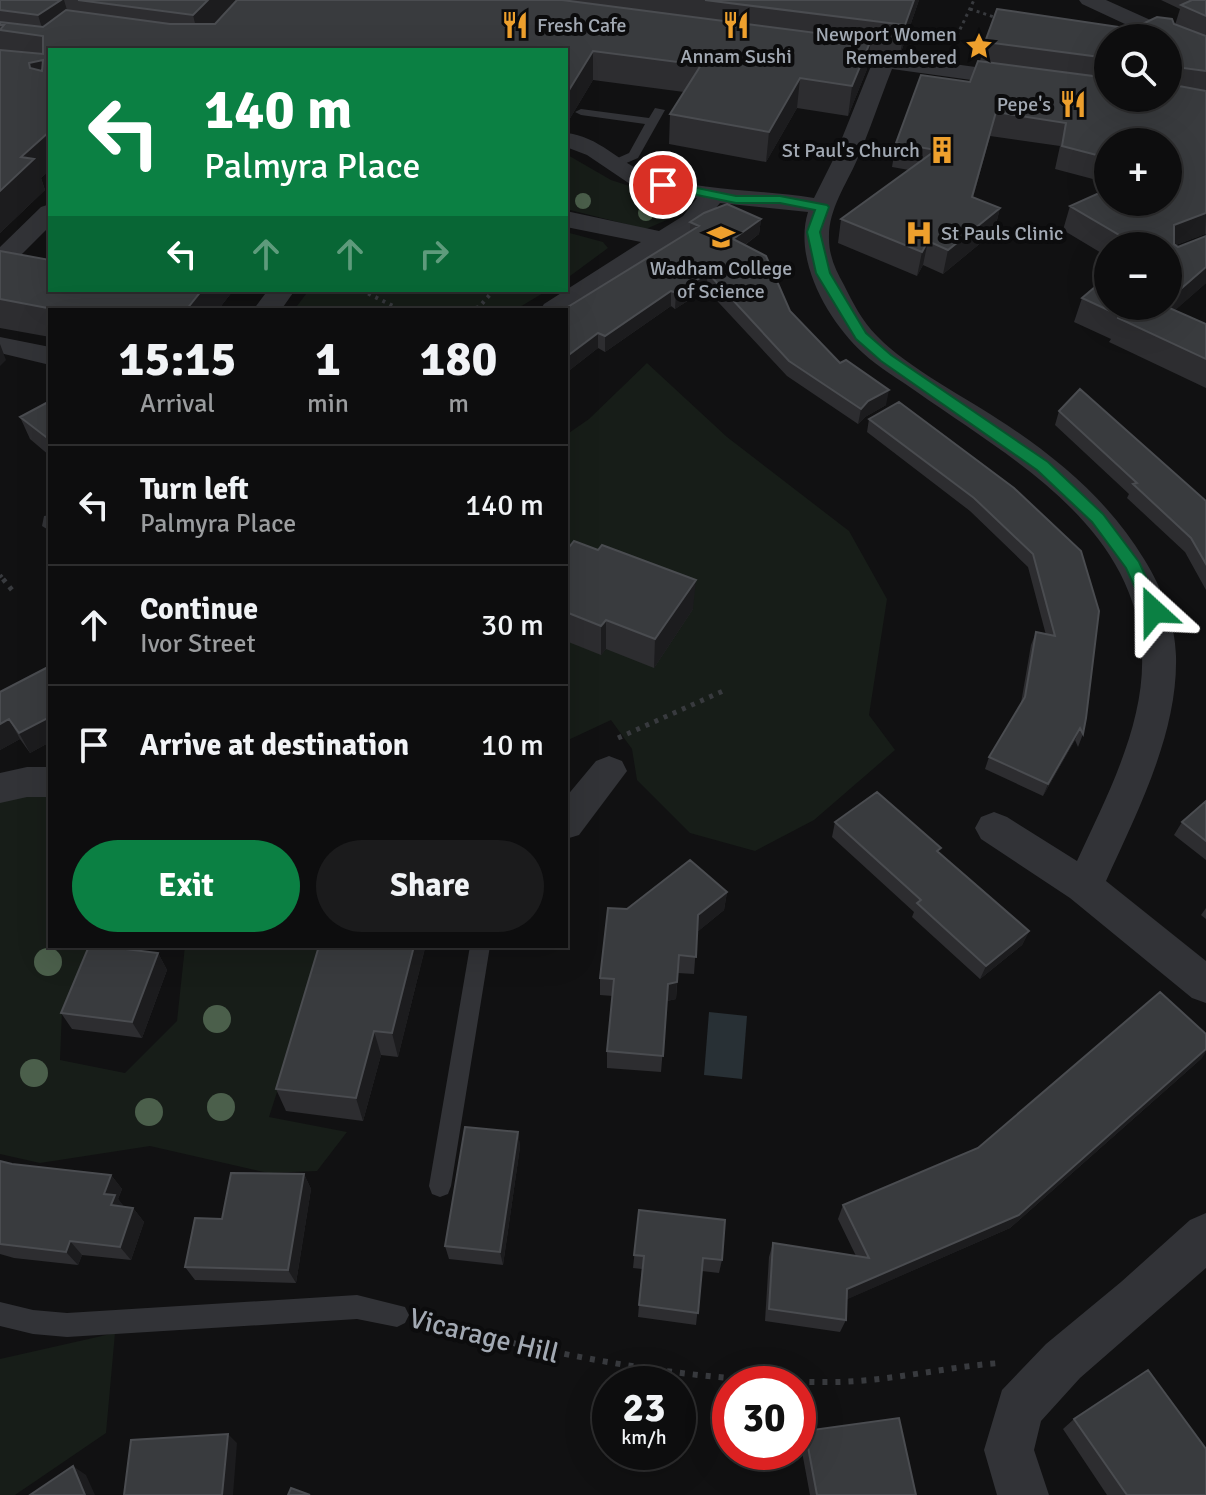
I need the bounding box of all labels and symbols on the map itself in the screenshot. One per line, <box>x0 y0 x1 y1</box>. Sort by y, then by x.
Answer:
restaurant icon: Fresh Cafe <box>500 10 530 40</box>
restaurant icon: Annam Sushi <box>721 10 751 40</box>
place label: Fresh Cafe <box>537 13 627 38</box>
place label: Newport Women Remembered <box>816 22 957 70</box>
place icon: Newport Women Remembered <box>964 31 994 61</box>
place label: Annam Sushi <box>680 44 792 69</box>
restaurant icon: Pepe's <box>1058 89 1088 119</box>
place label: Pepe's <box>997 92 1051 117</box>
building icon: St Paul's Church <box>927 135 957 165</box>
place label: St Paul's Church <box>782 138 920 163</box>
pin <box>629 151 697 219</box>
hospital icon: St Pauls Clinic <box>904 218 934 248</box>
place label: St Pauls Clinic <box>941 221 1064 246</box>
school or university icon: Wadham College of Science <box>706 222 736 252</box>
place label: Wadham College of Science <box>650 256 792 304</box>
position arrow <box>1112 569 1196 653</box>
street label: Vicarage Hill <box>406 1301 562 1371</box>
speed limit sign: 30 <box>712 1366 816 1470</box>

